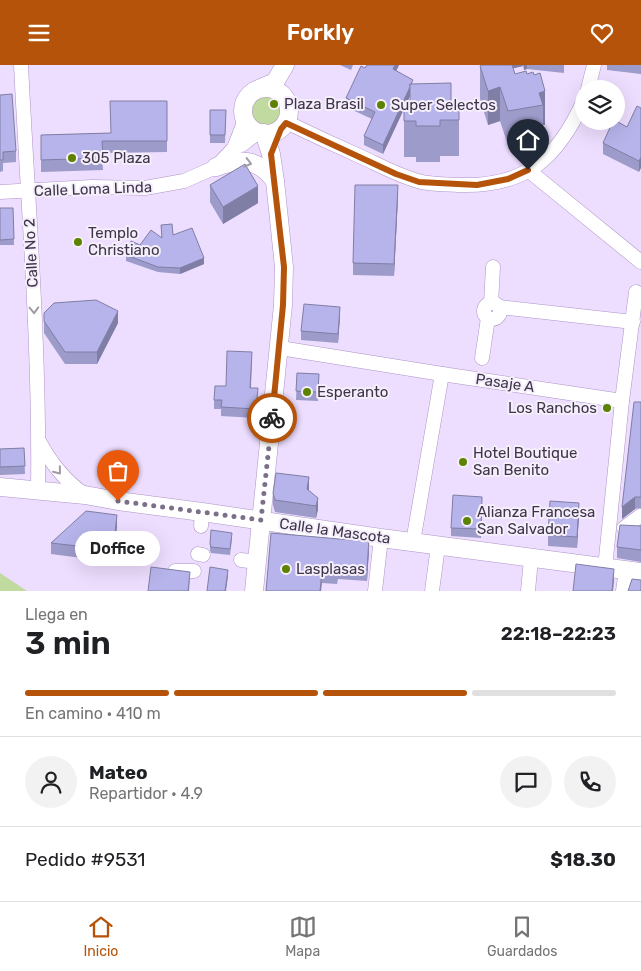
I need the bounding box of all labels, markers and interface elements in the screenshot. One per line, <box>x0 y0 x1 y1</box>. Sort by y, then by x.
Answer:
icon: menu <box>25 19 53 47</box>
text: Forkly <box>287 19 354 46</box>
icon: heart <box>588 19 616 47</box>
map controls <box>575 80 625 130</box>
button: layers <box>575 80 625 130</box>
place label: Plaza Brasil <box>284 95 364 113</box>
place label: Super Selectos <box>391 96 496 114</box>
marker: Plaza Brasil <box>268 98 280 110</box>
marker: Super Selectos <box>375 99 387 111</box>
pin <box>507 119 549 170</box>
icon: home <box>514 126 542 154</box>
place label: 305 Plaza <box>82 149 151 167</box>
marker: 305 Plaza <box>66 152 78 164</box>
one-way arrow <box>244 157 252 168</box>
street label: Calle Loma Linda <box>34 178 152 200</box>
street label: Calle No 2 <box>20 218 42 288</box>
place label: Templo Christiano <box>88 224 160 259</box>
marker: Templo Christiano <box>72 236 84 248</box>
one-way arrow <box>29 306 39 314</box>
street label: Pasaje A <box>474 370 536 396</box>
place label: Esperanto <box>317 383 388 401</box>
marker: Esperanto <box>301 386 313 398</box>
courier <box>247 393 297 443</box>
place label: Los Ranchos <box>508 399 597 417</box>
marker: Los Ranchos <box>601 402 613 414</box>
icon: bike <box>258 404 286 432</box>
place label: Hotel Boutique San Benito <box>473 444 577 479</box>
pin <box>97 450 139 501</box>
marker: Hotel Boutique San Benito <box>457 456 469 468</box>
icon: bag <box>104 457 132 485</box>
one-way arrow <box>53 465 61 474</box>
place label: Alianza Francesa San Salvador <box>477 503 595 538</box>
street label: Calle la Mascota <box>278 514 392 548</box>
marker: Alianza Francesa San Salvador <box>461 515 473 527</box>
callout: Doffice <box>76 531 160 566</box>
text: Doffice <box>90 539 145 558</box>
place label: Lasplasas <box>296 560 365 578</box>
marker: Lasplasas <box>280 563 292 575</box>
text: Llega en <box>25 605 88 624</box>
text: 22:18–22:23 <box>501 622 616 645</box>
text: 3 min <box>25 624 111 662</box>
text: En camino · 410 m <box>25 704 161 723</box>
button: person <box>25 756 77 808</box>
button: chat <box>500 756 552 808</box>
button: phone <box>564 756 616 808</box>
text: Mateo <box>89 761 148 784</box>
text: Repartidor · 4.9 <box>89 784 203 803</box>
text: Pedido #9531 <box>25 848 145 871</box>
text: $18.30 <box>550 848 616 871</box>
tab: Inicio <box>83 913 118 960</box>
tab: Mapa <box>285 913 320 960</box>
tab: Guardados <box>487 913 558 960</box>

